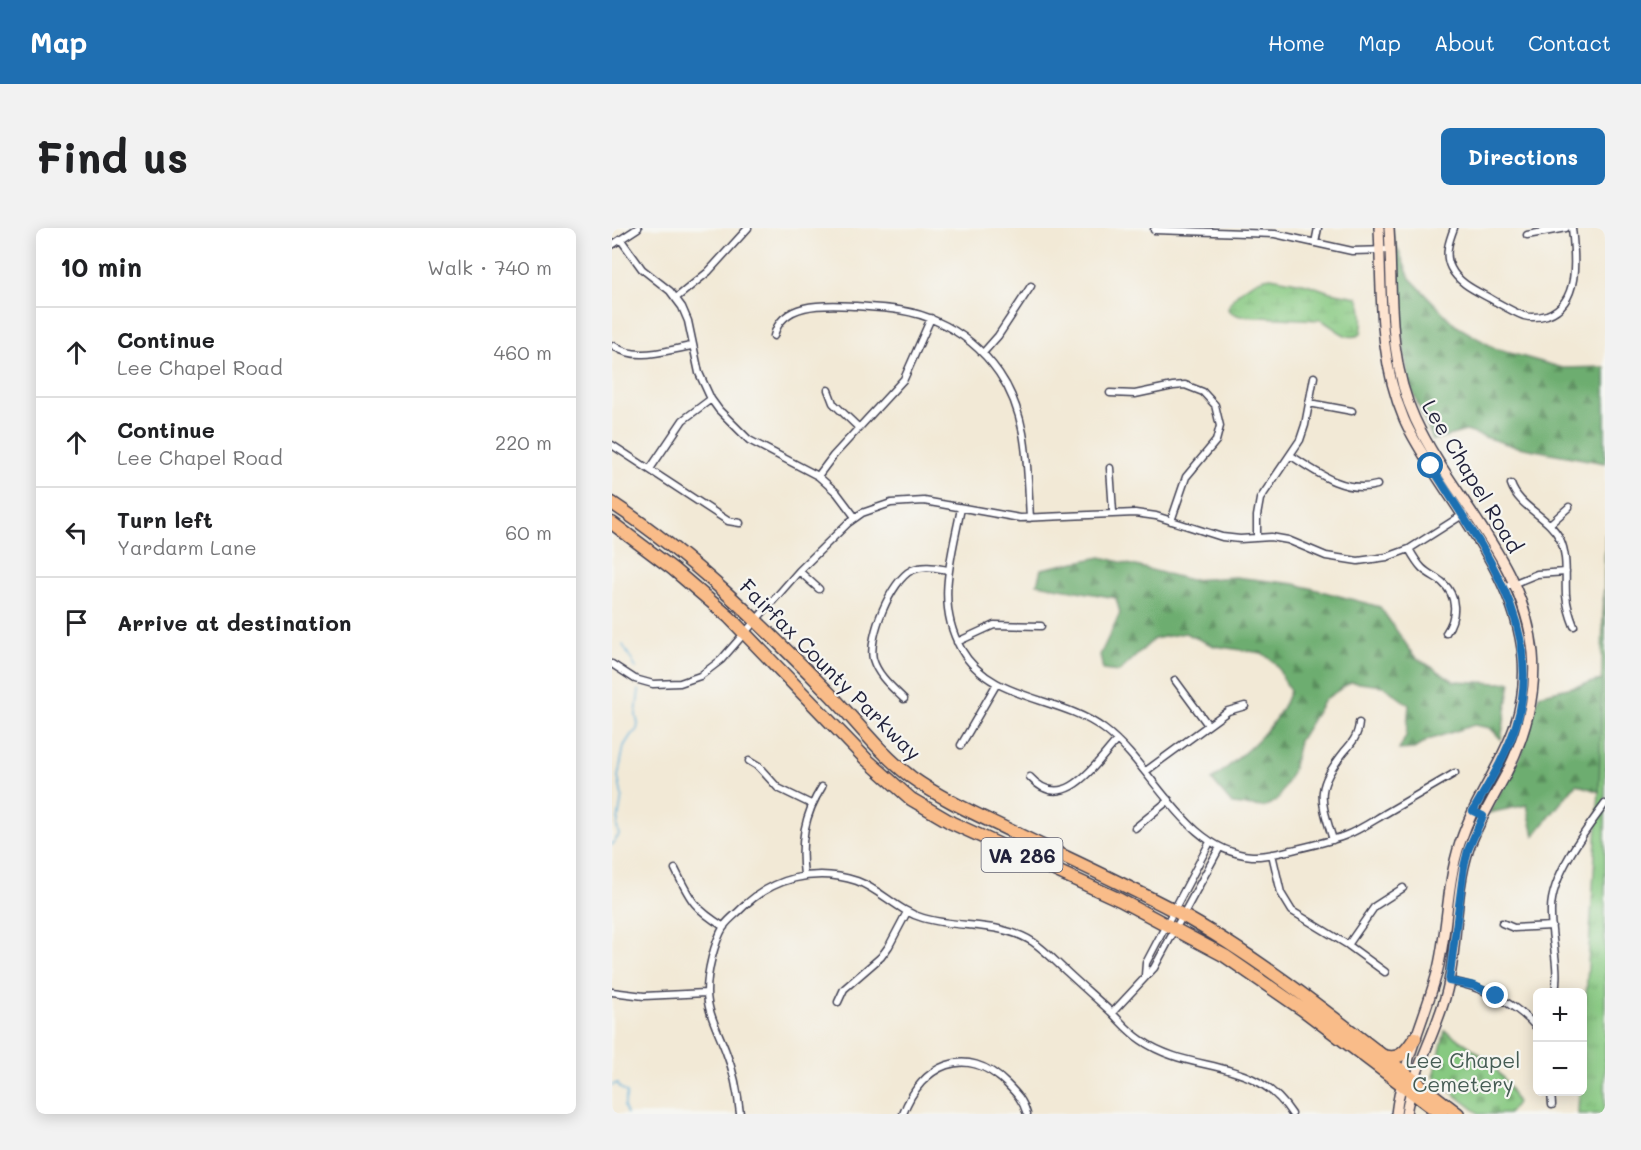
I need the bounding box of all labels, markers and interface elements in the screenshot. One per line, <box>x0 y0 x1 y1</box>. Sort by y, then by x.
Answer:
text: Map <box>30 24 87 60</box>
text: Home <box>1268 29 1325 56</box>
text: Map <box>1358 29 1401 56</box>
text: About <box>1434 29 1495 56</box>
text: Contact <box>1528 29 1611 56</box>
button: Directions <box>1441 128 1605 185</box>
text: Find us <box>36 129 188 184</box>
text: 10 min <box>60 250 142 284</box>
text: Walk · 740 m <box>427 254 552 280</box>
text: Continue <box>117 325 215 354</box>
icon: ahead <box>60 336 93 369</box>
text: 460 m <box>494 339 552 365</box>
text: Lee Chapel Road <box>117 354 283 380</box>
street label: Lee Chapel Road <box>1417 394 1529 558</box>
text: Continue <box>117 415 215 444</box>
icon: ahead <box>60 426 93 459</box>
text: 220 m <box>495 429 552 455</box>
text: Lee Chapel Road <box>117 444 283 470</box>
route start <box>1417 452 1443 478</box>
text: Turn left <box>117 505 213 534</box>
icon: left <box>60 516 93 549</box>
text: 60 m <box>505 519 552 545</box>
text: Yardarm Lane <box>117 534 257 560</box>
street label: Fairfax County Parkway <box>735 573 927 765</box>
icon: arrive <box>60 606 93 639</box>
text: Arrive at destination <box>117 608 352 637</box>
road number: VA 286 <box>982 838 1062 872</box>
route end <box>1482 982 1508 1008</box>
map controls <box>1533 988 1587 1096</box>
button: + <box>1533 988 1587 1042</box>
button: − <box>1533 1042 1587 1096</box>
park label: Lee Chapel Cemetery <box>1406 1046 1520 1097</box>

